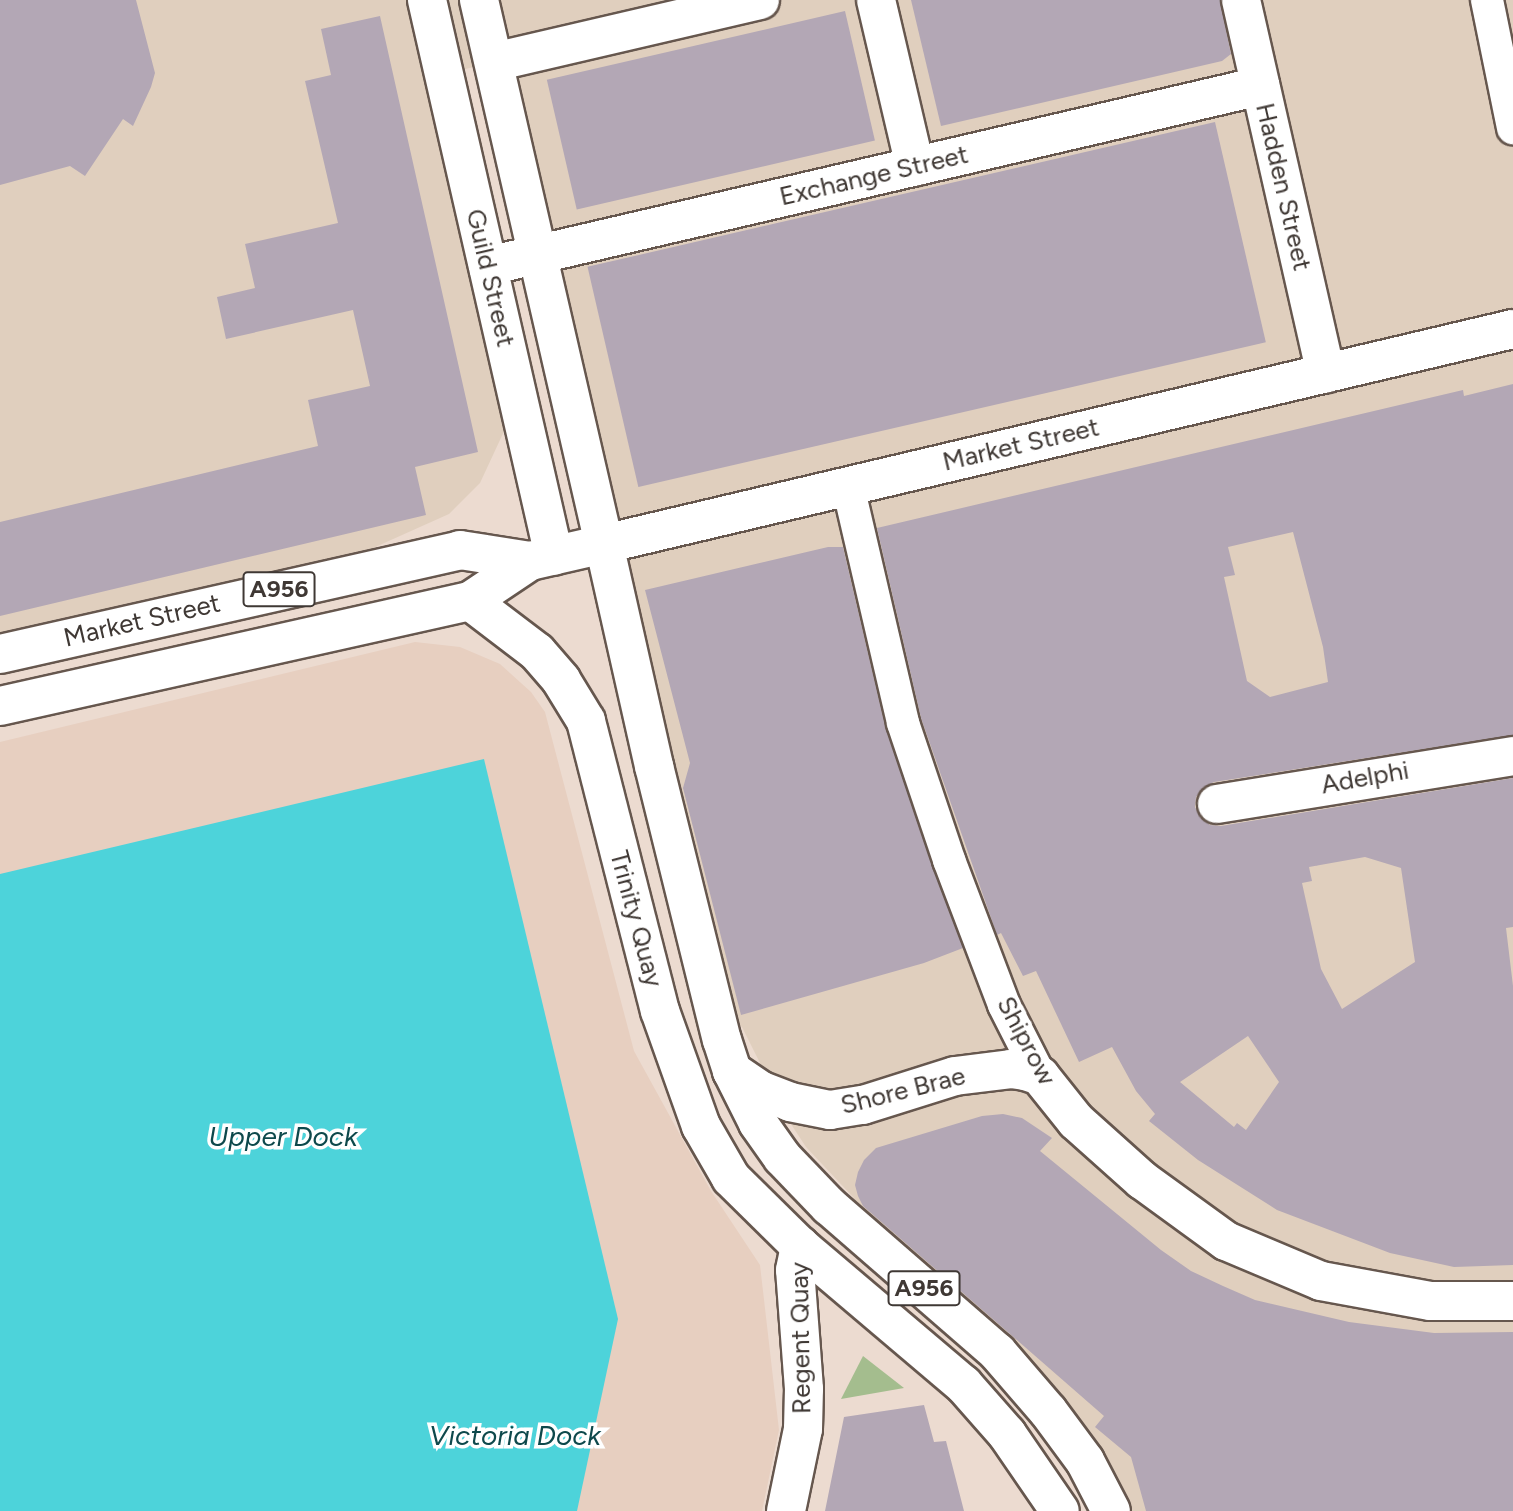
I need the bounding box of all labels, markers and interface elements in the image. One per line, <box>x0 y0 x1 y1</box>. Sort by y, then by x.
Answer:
street label: Hadden Street <box>1249 100 1317 274</box>
street label: Exchange Street <box>777 139 971 213</box>
street label: Guild Street <box>459 206 521 350</box>
street label: Market Street <box>940 412 1102 478</box>
road number: A956 <box>242 568 316 610</box>
street label: Market Street <box>61 588 223 654</box>
street label: Adelphi <box>1319 755 1411 801</box>
street label: Trinity Quay <box>603 847 669 991</box>
street label: Shiprow <box>990 991 1062 1091</box>
street label: Shore Brae <box>838 1060 968 1122</box>
water label: Upper Dock <box>208 1119 358 1153</box>
street label: Regent Quay <box>784 1262 818 1414</box>
road number: A956 <box>887 1268 961 1308</box>
water label: Victoria Dock <box>429 1418 601 1452</box>

